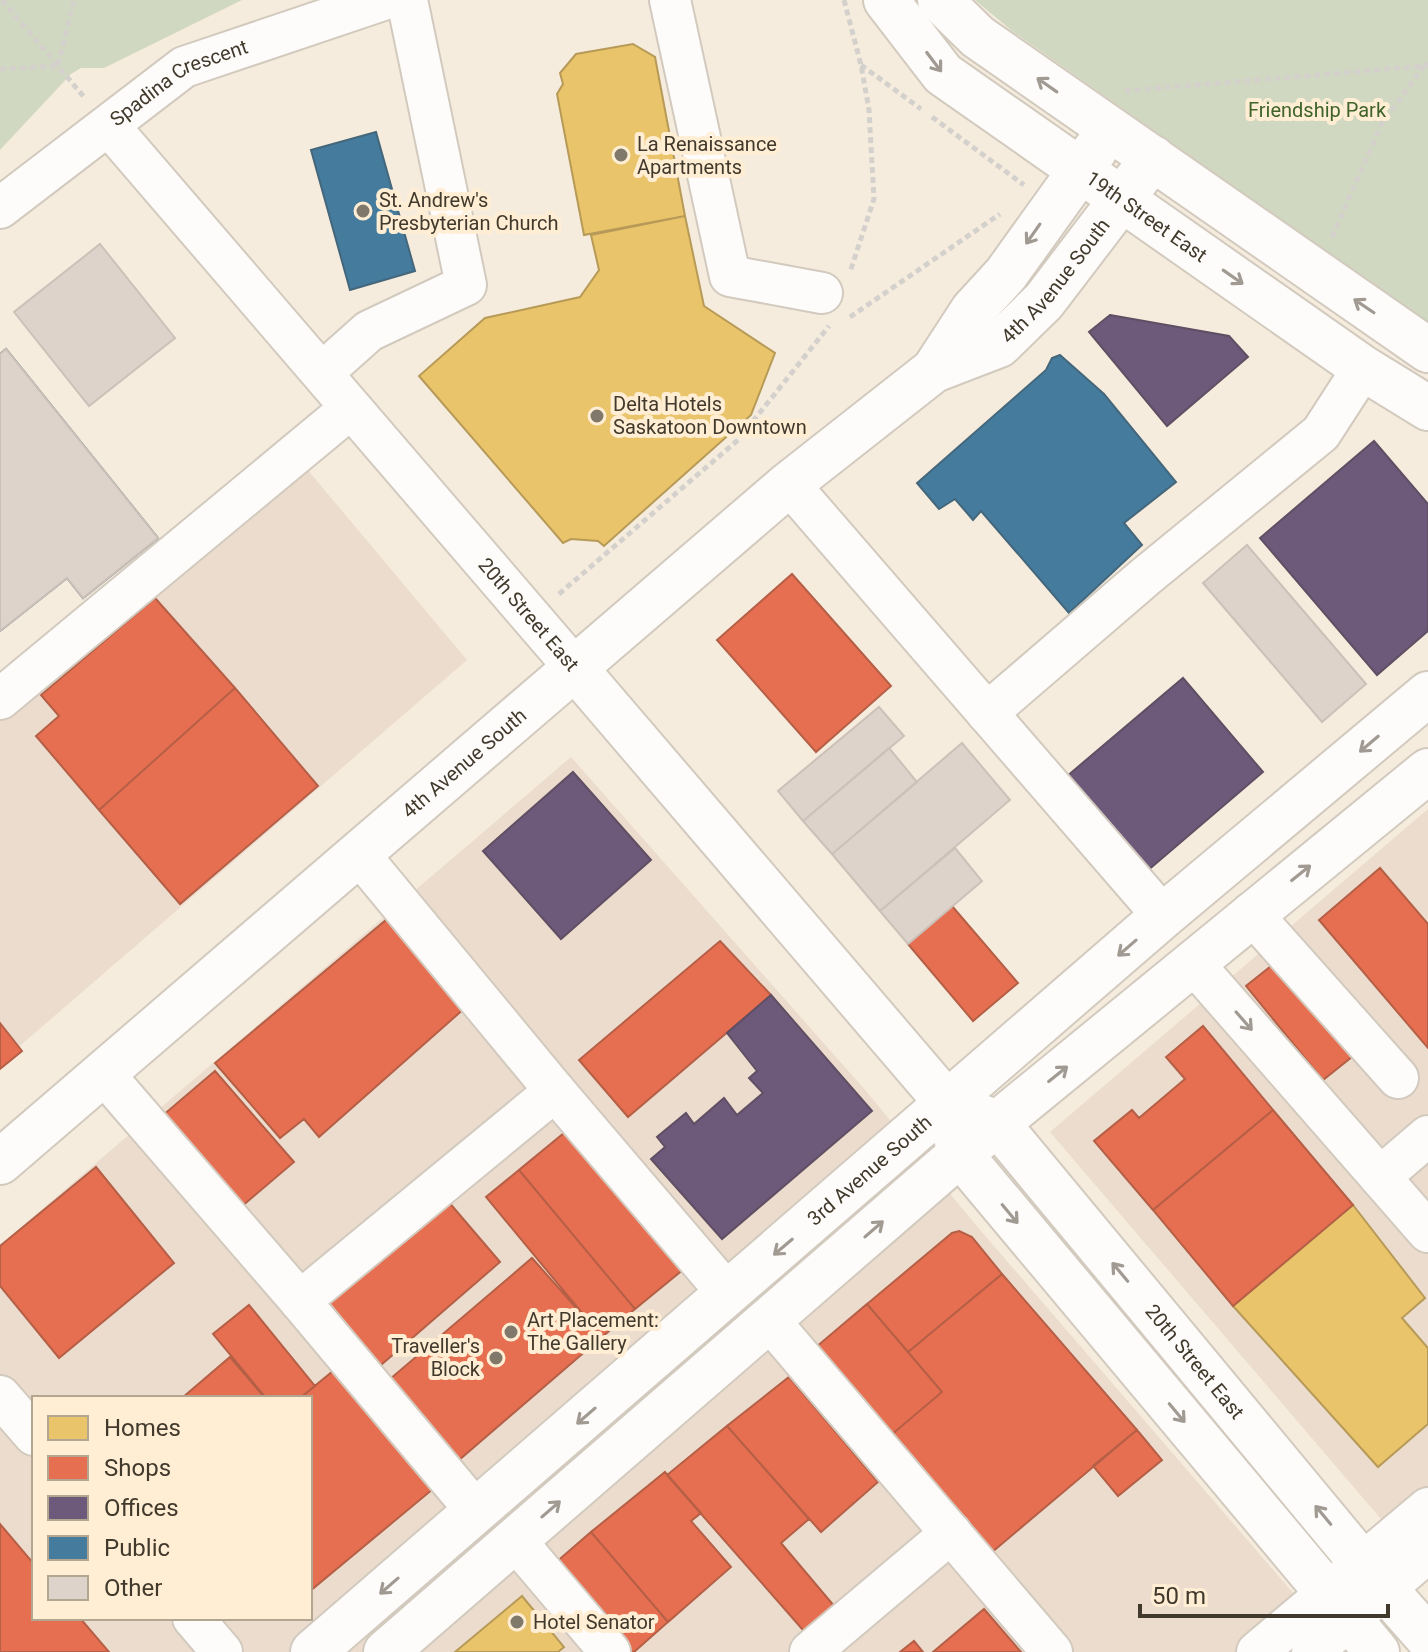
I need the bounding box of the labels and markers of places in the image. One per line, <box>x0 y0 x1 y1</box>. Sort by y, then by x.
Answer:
place label: La Renaissance Apartments <box>637 132 777 179</box>
marker: La Renaissance Apartments <box>612 146 630 164</box>
place label: St. Andrew's Presbyterian Church <box>379 188 559 235</box>
marker: St. Andrew's Presbyterian Church <box>354 202 372 220</box>
place label: Delta Hotels Saskatoon Downtown <box>613 392 807 439</box>
marker: Delta Hotels Saskatoon Downtown <box>588 407 606 425</box>
place label: Art Placement: The Gallery <box>527 1308 659 1355</box>
marker: Art Placement: The Gallery <box>502 1323 520 1341</box>
place label: Traveller's Block <box>391 1334 481 1381</box>
marker: Traveller's Block <box>487 1349 505 1367</box>
place label: Hotel Senator <box>533 1610 655 1634</box>
marker: Hotel Senator <box>508 1613 526 1631</box>

